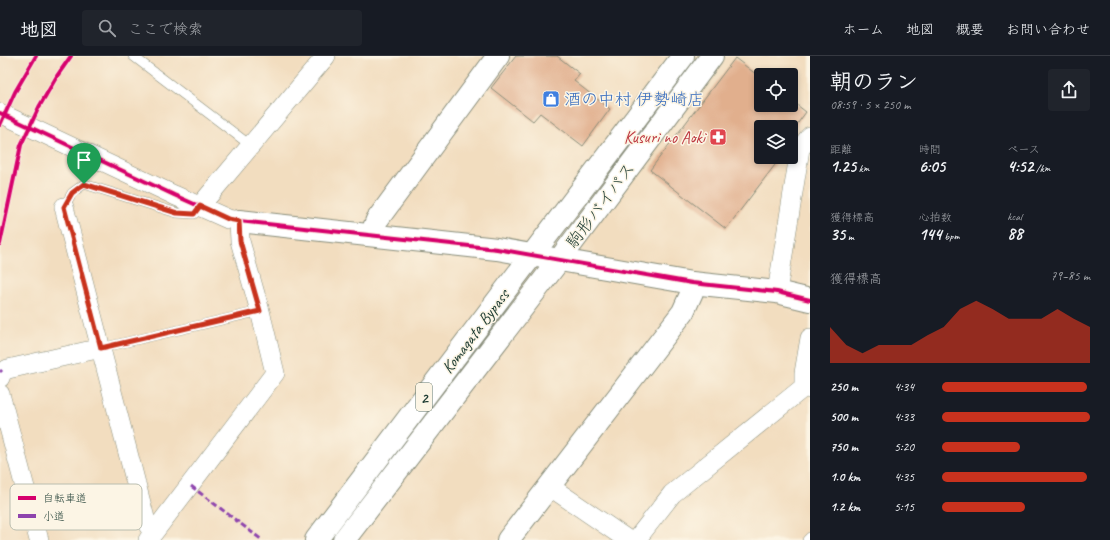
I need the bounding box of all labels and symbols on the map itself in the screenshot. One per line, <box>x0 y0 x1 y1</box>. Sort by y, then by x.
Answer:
shop icon: 酒の中村 伊勢崎店 <box>541 89 561 109</box>
place label: 酒の中村 伊勢崎店 <box>564 89 704 110</box>
place label: Kusuri no Aoki <box>624 127 708 148</box>
pharmacy icon: Kusuri no Aoki <box>708 127 728 147</box>
pin <box>67 143 101 184</box>
street label: 駒形バイパス <box>561 158 639 252</box>
street label: Komagata Bypass <box>437 283 515 377</box>
road number: 2 <box>416 383 432 411</box>
legend <box>10 484 142 530</box>
text: 自転車道 <box>43 491 87 505</box>
text: 小道 <box>43 509 65 523</box>

